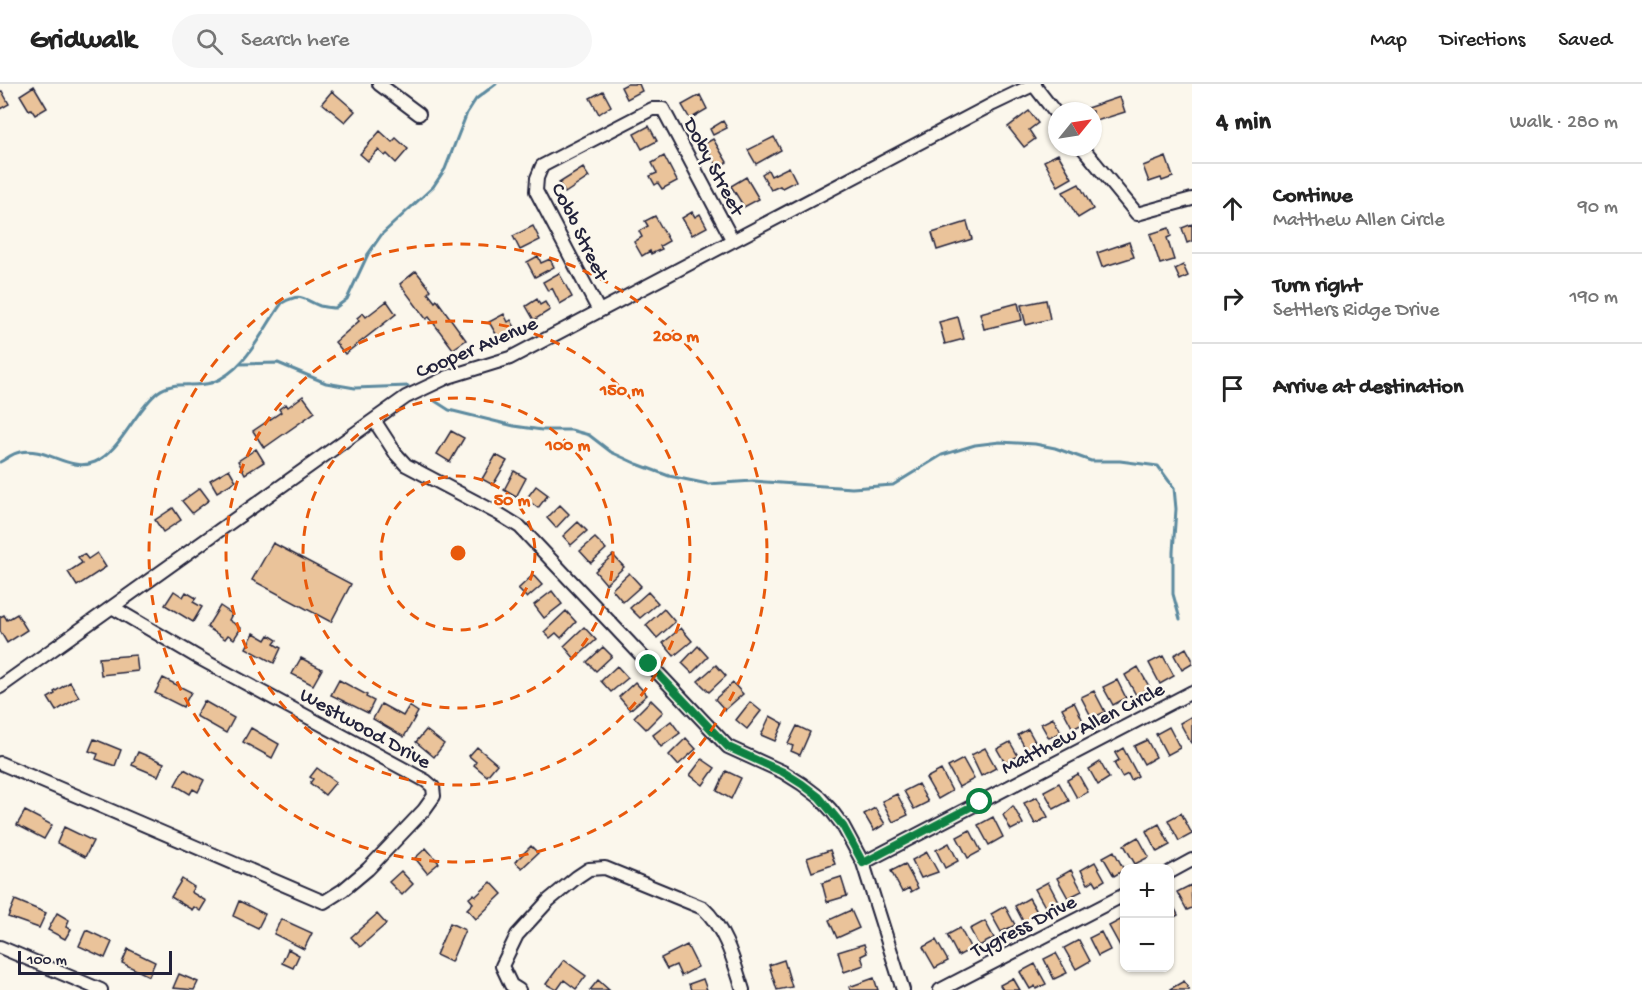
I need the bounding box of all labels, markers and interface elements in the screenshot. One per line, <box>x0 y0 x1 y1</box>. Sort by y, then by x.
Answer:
search box <box>172 14 592 68</box>
text: Gridwalk <box>30 25 136 58</box>
icon: search <box>193 25 226 58</box>
text: Search here <box>241 28 349 54</box>
text: Map <box>1370 29 1407 54</box>
text: Directions <box>1440 29 1525 54</box>
text: Saved <box>1558 29 1612 54</box>
north arrow <box>1048 102 1102 156</box>
text: 4 min <box>1216 108 1271 139</box>
text: Walk · 280 m <box>1510 112 1618 135</box>
street label: Doby Street <box>675 113 749 223</box>
street label: Cobb Street <box>544 180 613 288</box>
text: Continue <box>1273 184 1353 210</box>
icon: ahead <box>1216 192 1249 225</box>
text: 90 m <box>1578 197 1618 220</box>
text: Matthew Allen Circle <box>1273 210 1445 233</box>
text: Turn right <box>1273 274 1361 300</box>
icon: right <box>1216 282 1249 315</box>
text: 190 m <box>1570 287 1618 310</box>
text: Settlers Ridge Drive <box>1273 300 1439 323</box>
street label: Cooper Avenue <box>413 312 543 386</box>
text: 200 m <box>653 327 699 348</box>
icon: arrive <box>1216 372 1249 405</box>
text: Arrive at destination <box>1273 375 1463 401</box>
text: 150 m <box>599 381 644 402</box>
text: 100 m <box>545 436 591 457</box>
text: 50 m <box>494 491 531 512</box>
centre of rings <box>448 543 468 563</box>
route end <box>635 650 661 676</box>
street label: Matthew Allen Circle <box>998 678 1171 782</box>
street label: Westwood Drive <box>294 684 435 777</box>
route start <box>966 788 992 814</box>
map controls <box>1120 864 1174 972</box>
button: + <box>1120 864 1174 918</box>
street label: Tygress Drive <box>967 890 1082 966</box>
button: − <box>1120 918 1174 972</box>
scale bar <box>18 948 172 976</box>
text: 100 m <box>27 952 67 971</box>

